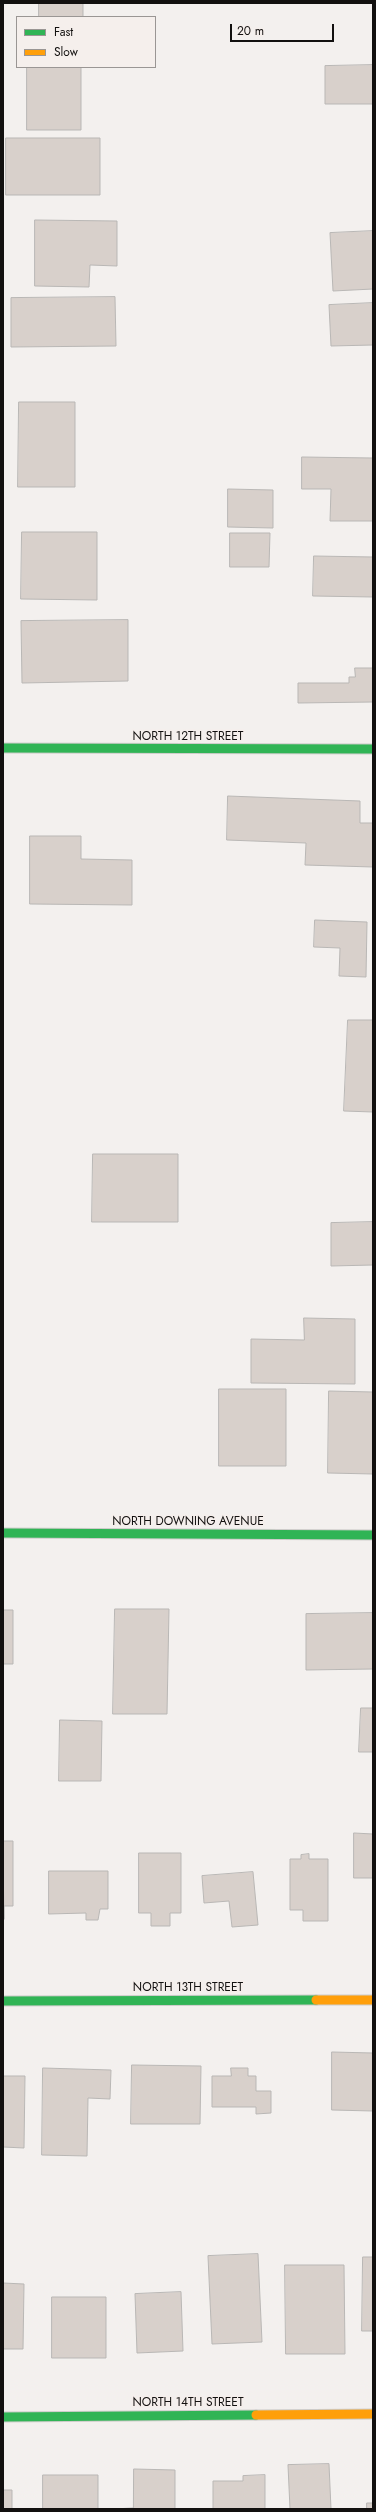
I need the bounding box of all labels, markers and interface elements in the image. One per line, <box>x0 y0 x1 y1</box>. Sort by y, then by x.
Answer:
legend <box>16 16 156 68</box>
scale bar <box>232 16 336 42</box>
text: 20 m <box>237 22 264 40</box>
text: Fast <box>54 23 73 41</box>
text: Slow <box>54 43 78 61</box>
street label: NORTH 12TH STREET <box>133 730 243 744</box>
street label: NORTH DOWNING AVENUE <box>112 1515 264 1529</box>
street label: NORTH 13TH STREET <box>133 1981 243 1995</box>
street label: NORTH 14TH STREET <box>132 2396 244 2410</box>

